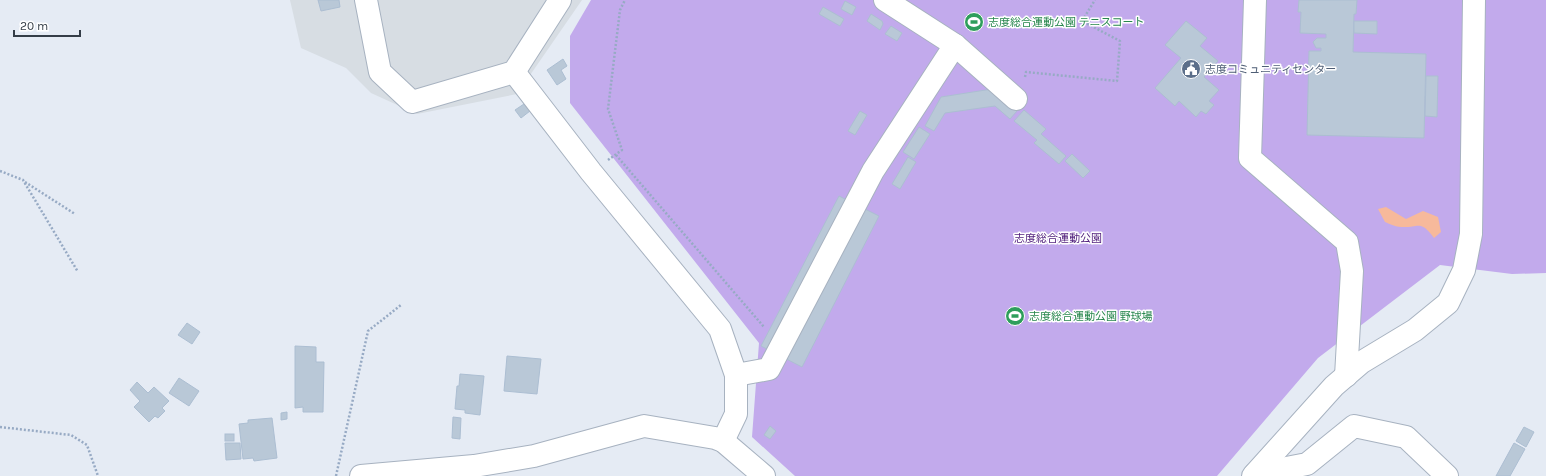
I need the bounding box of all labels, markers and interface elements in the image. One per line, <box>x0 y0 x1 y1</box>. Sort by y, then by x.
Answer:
sports icon: 志度総合運動公園 テニスコート <box>963 11 985 33</box>
scale bar <box>14 12 80 38</box>
place label: 志度総合運動公園 テニスコート <box>988 16 1145 29</box>
text: 20 m <box>20 19 48 33</box>
public building icon: 志度コミュニティセンター <box>1180 58 1202 80</box>
place label: 志度コミュニティセンター <box>1205 63 1336 76</box>
park label: 志度総合運動公園 <box>1014 232 1102 245</box>
sports icon: 志度総合運動公園 野球場 <box>1004 305 1026 327</box>
place label: 志度総合運動公園 野球場 <box>1029 310 1153 323</box>

